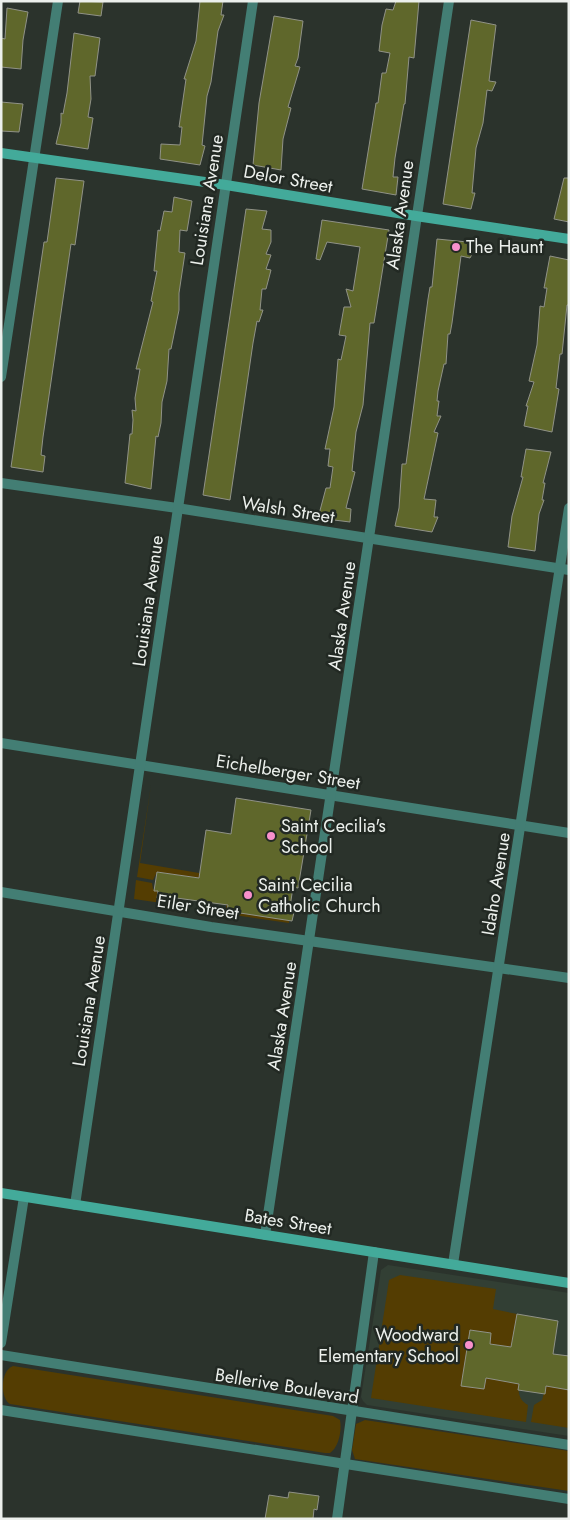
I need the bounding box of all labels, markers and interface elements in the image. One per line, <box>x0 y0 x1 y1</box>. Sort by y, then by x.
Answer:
street label: Louisiana Avenue <box>184 133 230 267</box>
street label: Delor Street <box>241 158 335 200</box>
street label: Alaska Avenue <box>379 159 421 271</box>
place label: The Haunt <box>466 234 544 260</box>
marker: The Haunt <box>450 241 462 253</box>
street label: Walsh Street <box>240 490 337 530</box>
street label: Louisiana Avenue <box>126 534 170 668</box>
street label: Alaska Avenue <box>321 560 363 672</box>
street label: Eichelberger Street <box>214 748 363 796</box>
place label: Saint Cecilia's School <box>281 813 386 860</box>
marker: Saint Cecilia's School <box>265 830 277 842</box>
street label: Idaho Avenue <box>475 831 517 937</box>
place label: Saint Cecilia Catholic Church <box>258 872 381 919</box>
street label: Eiler Street <box>155 888 241 926</box>
marker: Saint Cecilia Catholic Church <box>242 889 254 901</box>
street label: Louisiana Avenue <box>66 934 112 1068</box>
street label: Alaska Avenue <box>261 960 303 1072</box>
street label: Bates Street <box>243 1202 334 1242</box>
place label: Woodward Elementary School <box>318 1322 459 1369</box>
marker: Woodward Elementary School <box>463 1339 475 1351</box>
street label: Bellerive Boulevard <box>213 1362 361 1410</box>

